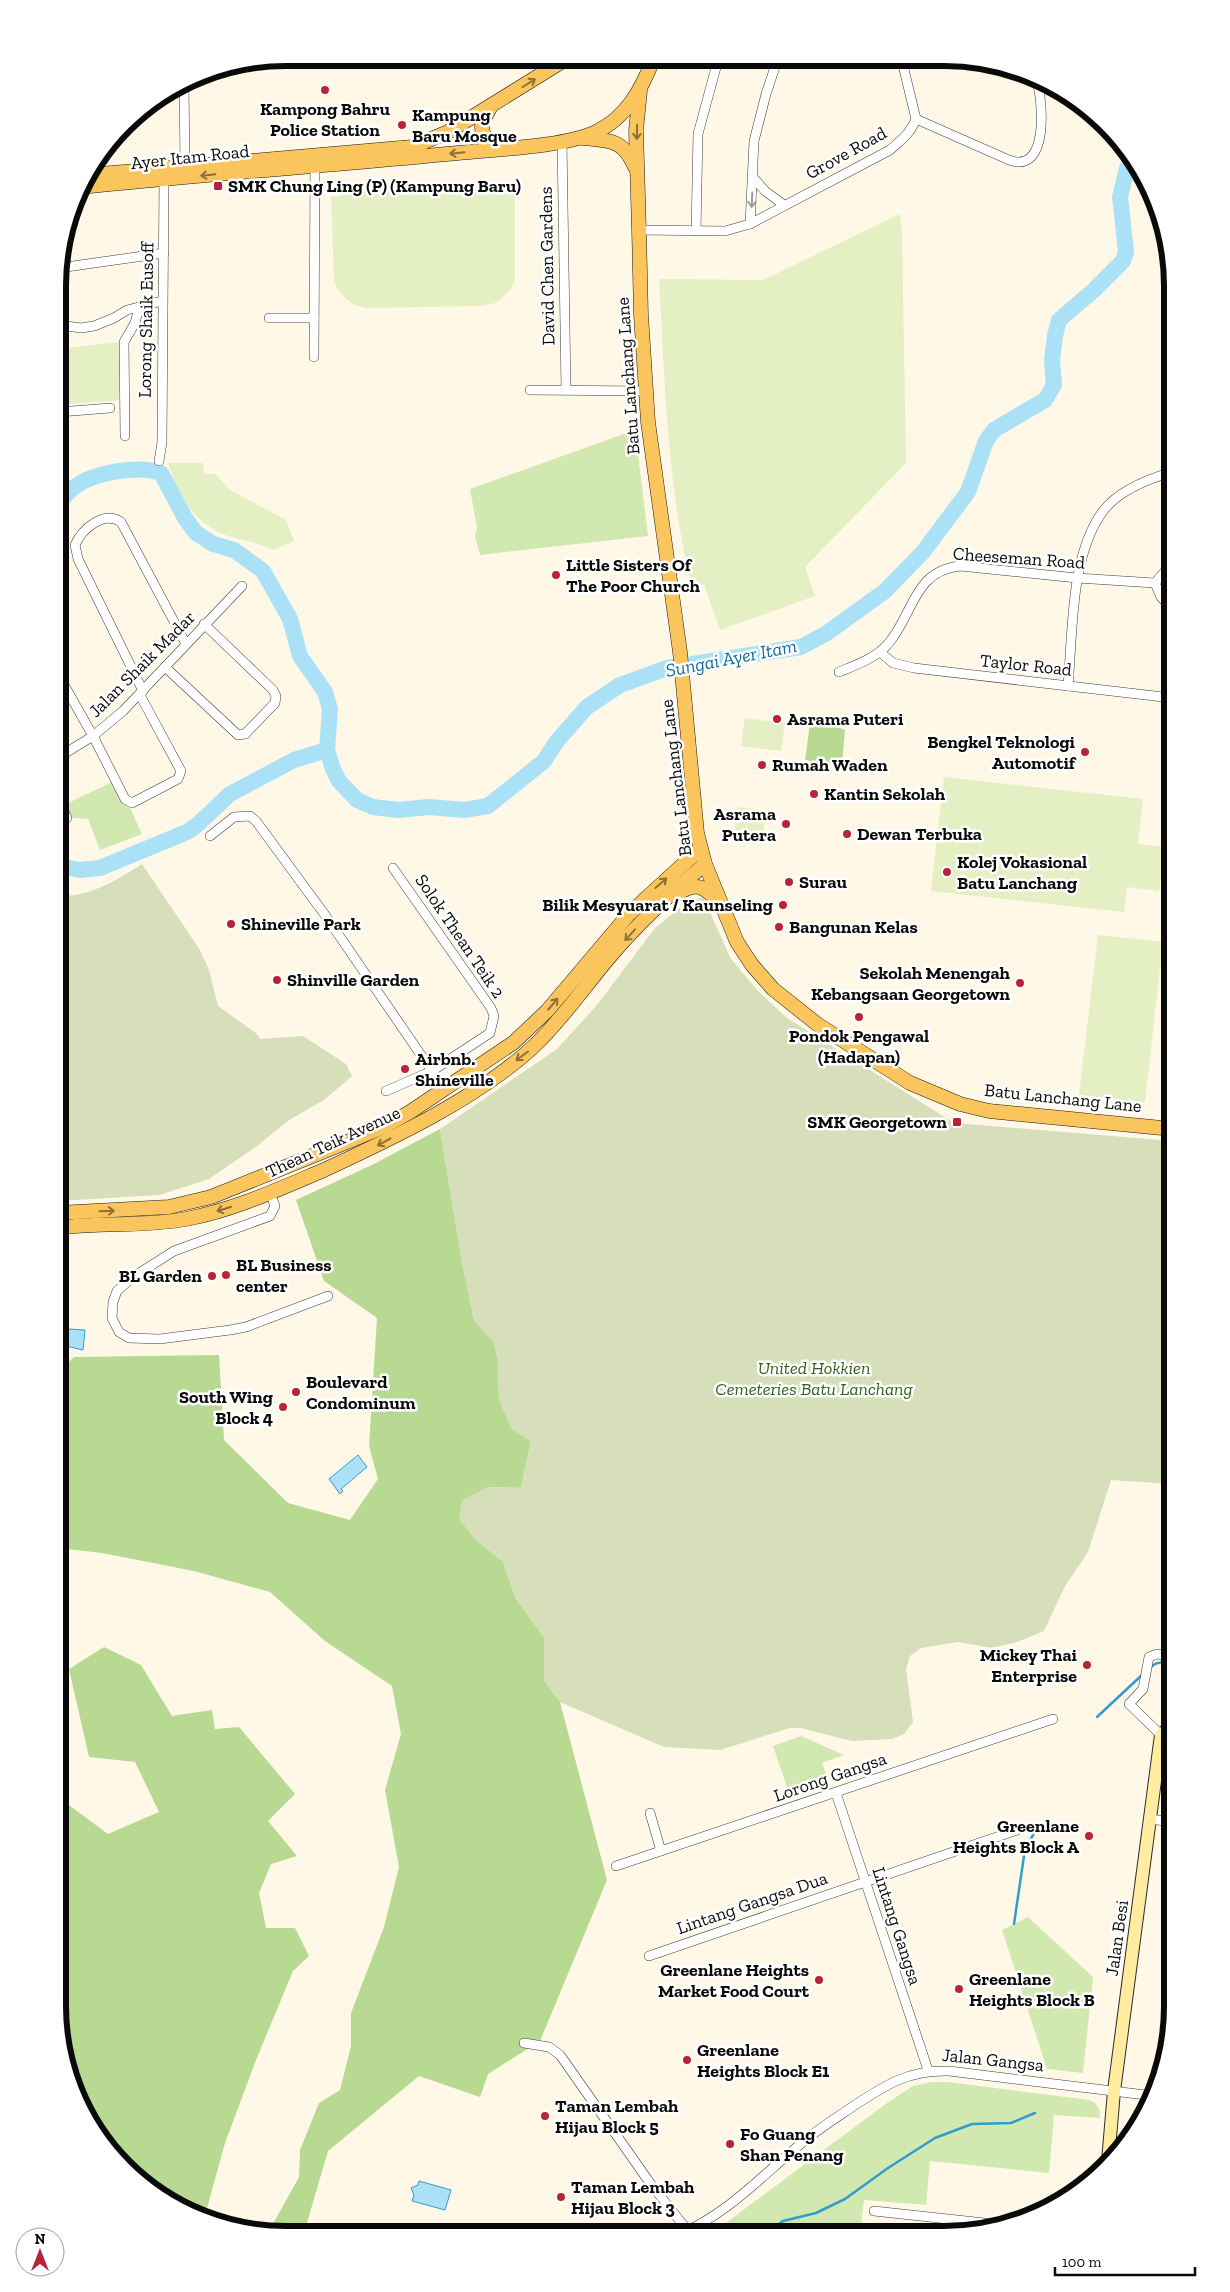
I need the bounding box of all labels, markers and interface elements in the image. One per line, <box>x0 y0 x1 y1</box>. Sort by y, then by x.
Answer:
one-way arrow <box>521 78 535 88</box>
marker: Kampong Bahru Police Station <box>319 84 331 96</box>
place label: Kampong Bahru Police Station <box>260 98 391 141</box>
place label: Kampung Baru Mosque <box>412 104 517 147</box>
marker: Kampung Baru Mosque <box>396 119 408 131</box>
street label: Grove Road <box>802 122 890 184</box>
one-way arrow <box>632 123 642 139</box>
street label: Ayer Itam Road <box>130 140 250 174</box>
one-way arrow <box>450 148 466 158</box>
one-way arrow <box>201 170 217 180</box>
place label: SMK Chung Ling (P) (Kampung Baru) <box>228 175 521 197</box>
marker: SMK Chung Ling (P) (Kampung Baru) <box>212 180 224 192</box>
street label: David Chen Gardens <box>535 186 559 346</box>
one-way arrow <box>747 192 756 208</box>
street label: Lorong Shaik Eusoff <box>134 240 158 398</box>
street label: Batu Lanchang Lane <box>612 296 644 456</box>
street label: Cheeseman Road <box>952 542 1086 574</box>
place label: Little Sisters Of The Poor Church <box>566 554 701 597</box>
marker: Little Sisters Of The Poor Church <box>550 569 562 581</box>
street label: Jalan Shaik Madar <box>84 606 200 722</box>
water label: Sungai Ayer Itam <box>663 634 799 682</box>
street label: Taylor Road <box>979 649 1073 681</box>
street label: Batu Lanchang Lane <box>655 698 697 858</box>
place label: Asrama Puteri <box>787 708 904 730</box>
marker: Asrama Puteri <box>771 713 783 725</box>
place label: Bengkel Teknologi Automotif <box>927 731 1077 774</box>
marker: Bengkel Teknologi Automotif <box>1079 746 1091 758</box>
place label: Rumah Waden <box>772 754 888 776</box>
marker: Rumah Waden <box>756 759 768 771</box>
place label: Kantin Sekolah <box>824 783 946 805</box>
marker: Kantin Sekolah <box>808 788 820 800</box>
place label: Asrama Putera <box>713 803 776 846</box>
marker: Asrama Putera <box>780 818 792 830</box>
place label: Dewan Terbuka <box>857 823 982 845</box>
marker: Dewan Terbuka <box>841 828 853 840</box>
place label: Kolej Vokasional Batu Lanchang <box>957 851 1087 894</box>
marker: Kolej Vokasional Batu Lanchang <box>941 866 953 878</box>
street label: Solok Thean Teik 2 <box>410 870 510 1002</box>
place label: Surau <box>799 871 848 893</box>
marker: Surau <box>783 876 795 888</box>
one-way arrow <box>655 877 668 889</box>
place label: Bilik Mesyuarat / Kaunseling <box>542 894 773 916</box>
marker: Bilik Mesyuarat / Kaunseling <box>777 899 789 911</box>
place label: Shineville Park <box>241 913 361 935</box>
place label: Bangunan Kelas <box>789 916 918 938</box>
marker: Shineville Park <box>225 918 237 930</box>
marker: Bangunan Kelas <box>773 921 785 933</box>
one-way arrow <box>624 928 635 941</box>
place label: Sekolah Menengah Kebangsaan Georgetown <box>811 962 1011 1005</box>
place label: Shinville Garden <box>287 969 420 991</box>
marker: Shinville Garden <box>271 974 283 986</box>
marker: Sekolah Menengah Kebangsaan Georgetown <box>1014 977 1026 989</box>
one-way arrow <box>547 997 558 1010</box>
marker: Pondok Pengawal (Hadapan) <box>853 1011 865 1023</box>
place label: Pondok Pengawal (Hadapan) <box>789 1025 929 1068</box>
place label: Airbnb. Shineville <box>415 1048 494 1091</box>
one-way arrow <box>516 1050 529 1061</box>
marker: Airbnb. Shineville <box>399 1063 411 1075</box>
street label: Batu Lanchang Lane <box>983 1079 1143 1117</box>
street label: Thean Teik Avenue <box>262 1101 404 1183</box>
place label: SMK Georgetown <box>807 1111 947 1133</box>
marker: SMK Georgetown <box>951 1116 963 1128</box>
one-way arrow <box>378 1137 392 1147</box>
one-way arrow <box>217 1204 233 1214</box>
one-way arrow <box>99 1207 115 1216</box>
place label: BL Business center <box>236 1254 331 1297</box>
place label: BL Garden <box>119 1265 202 1287</box>
marker: BL Business center <box>220 1269 232 1281</box>
marker: BL Garden <box>206 1270 218 1282</box>
park label: United Hokkien Cemeteries Batu Lanchang <box>715 1357 913 1400</box>
place label: Boulevard Condominum <box>306 1371 416 1414</box>
place label: South Wing Block 4 <box>179 1386 273 1429</box>
marker: Boulevard Condominum <box>290 1386 302 1398</box>
marker: South Wing Block 4 <box>277 1401 289 1413</box>
place label: Mickey Thai Enterprise <box>980 1644 1078 1687</box>
marker: Mickey Thai Enterprise <box>1081 1659 1093 1671</box>
street label: Lorong Gangsa <box>771 1747 890 1807</box>
place label: Greenlane Heights Block A <box>953 1815 1080 1858</box>
marker: Greenlane Heights Block A <box>1083 1830 1095 1842</box>
street label: Lintang Gangsa <box>868 1864 927 1988</box>
street label: Lintang Gangsa Dua <box>674 1867 831 1939</box>
street label: Jalan Besi <box>1101 1899 1133 1977</box>
place label: Greenlane Heights Market Food Court <box>658 1959 810 2002</box>
place label: Greenlane Heights Block B <box>969 1968 1095 2011</box>
marker: Greenlane Heights Market Food Court <box>813 1974 825 1986</box>
marker: Greenlane Heights Block B <box>953 1983 965 1995</box>
place label: Greenlane Heights Block E1 <box>697 2039 829 2082</box>
street label: Jalan Gangsa <box>941 2044 1045 2076</box>
marker: Greenlane Heights Block E1 <box>681 2054 693 2066</box>
place label: Taman Lembah Hijau Block 5 <box>555 2095 679 2138</box>
marker: Taman Lembah Hijau Block 5 <box>539 2110 551 2122</box>
place label: Fo Guang Shan Penang <box>740 2123 843 2166</box>
marker: Fo Guang Shan Penang <box>724 2138 736 2150</box>
place label: Taman Lembah Hijau Block 3 <box>571 2176 695 2219</box>
marker: Taman Lembah Hijau Block 3 <box>555 2191 567 2203</box>
north arrow <box>15 2227 65 2277</box>
text: N <box>35 2231 46 2248</box>
scale bar <box>1055 2244 1195 2276</box>
text: 100 m <box>1062 2253 1101 2271</box>

